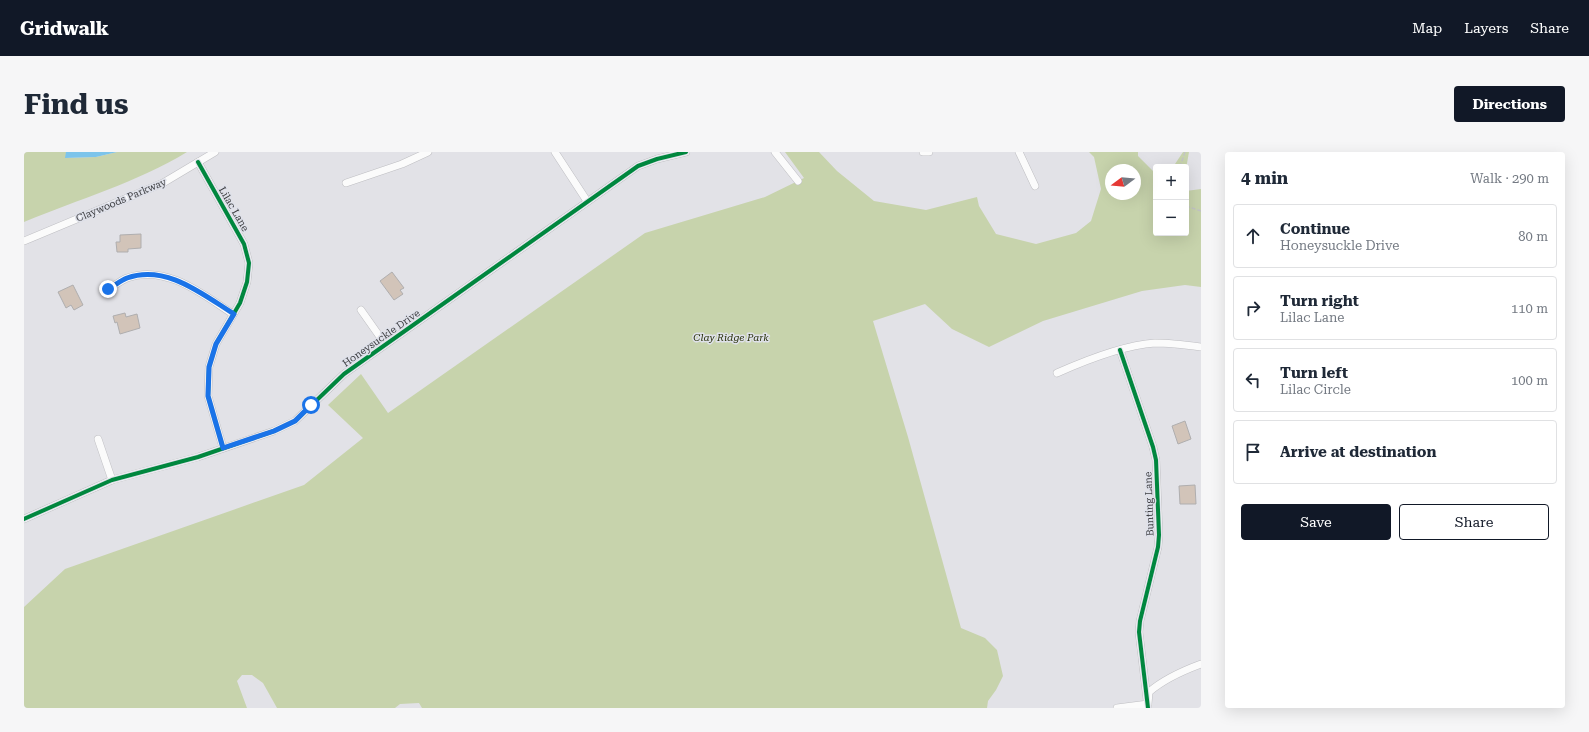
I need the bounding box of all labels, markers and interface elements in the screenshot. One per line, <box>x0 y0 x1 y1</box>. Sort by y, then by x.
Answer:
text: Gridwalk <box>20 17 109 40</box>
text: Map <box>1412 20 1442 36</box>
text: Layers <box>1464 20 1508 36</box>
text: Share <box>1530 20 1569 36</box>
button: Directions <box>1454 86 1565 122</box>
text: Find us <box>24 88 128 121</box>
north arrow <box>1105 164 1141 200</box>
map controls <box>1153 164 1189 236</box>
button: + <box>1153 164 1189 200</box>
text: 4 min <box>1241 168 1288 188</box>
text: Walk · 290 m <box>1470 171 1549 186</box>
street label: Claywoods Parkway <box>74 176 168 224</box>
street label: Lilac Lane <box>217 185 251 234</box>
button: − <box>1153 200 1189 236</box>
text: Continue <box>1280 220 1350 238</box>
icon: ahead <box>1242 225 1264 247</box>
text: 80 m <box>1518 229 1548 244</box>
text: Honeysuckle Drive <box>1280 238 1399 253</box>
route end <box>99 280 117 298</box>
text: Turn right <box>1280 292 1359 310</box>
icon: right <box>1242 297 1264 319</box>
text: 110 m <box>1511 301 1548 316</box>
street label: Honeysuckle Drive <box>340 307 422 369</box>
text: Lilac Lane <box>1280 310 1344 325</box>
park label: Clay Ridge Park <box>693 332 769 343</box>
text: Turn left <box>1280 364 1348 382</box>
icon: left <box>1242 369 1264 391</box>
text: 100 m <box>1511 373 1548 388</box>
text: Lilac Circle <box>1280 382 1351 397</box>
route start <box>302 396 320 414</box>
icon: arrive <box>1242 441 1264 463</box>
text: Arrive at destination <box>1280 443 1436 461</box>
street label: Bunting Lane <box>1142 471 1156 536</box>
button: Save <box>1241 504 1391 540</box>
button: Share <box>1399 504 1549 540</box>

